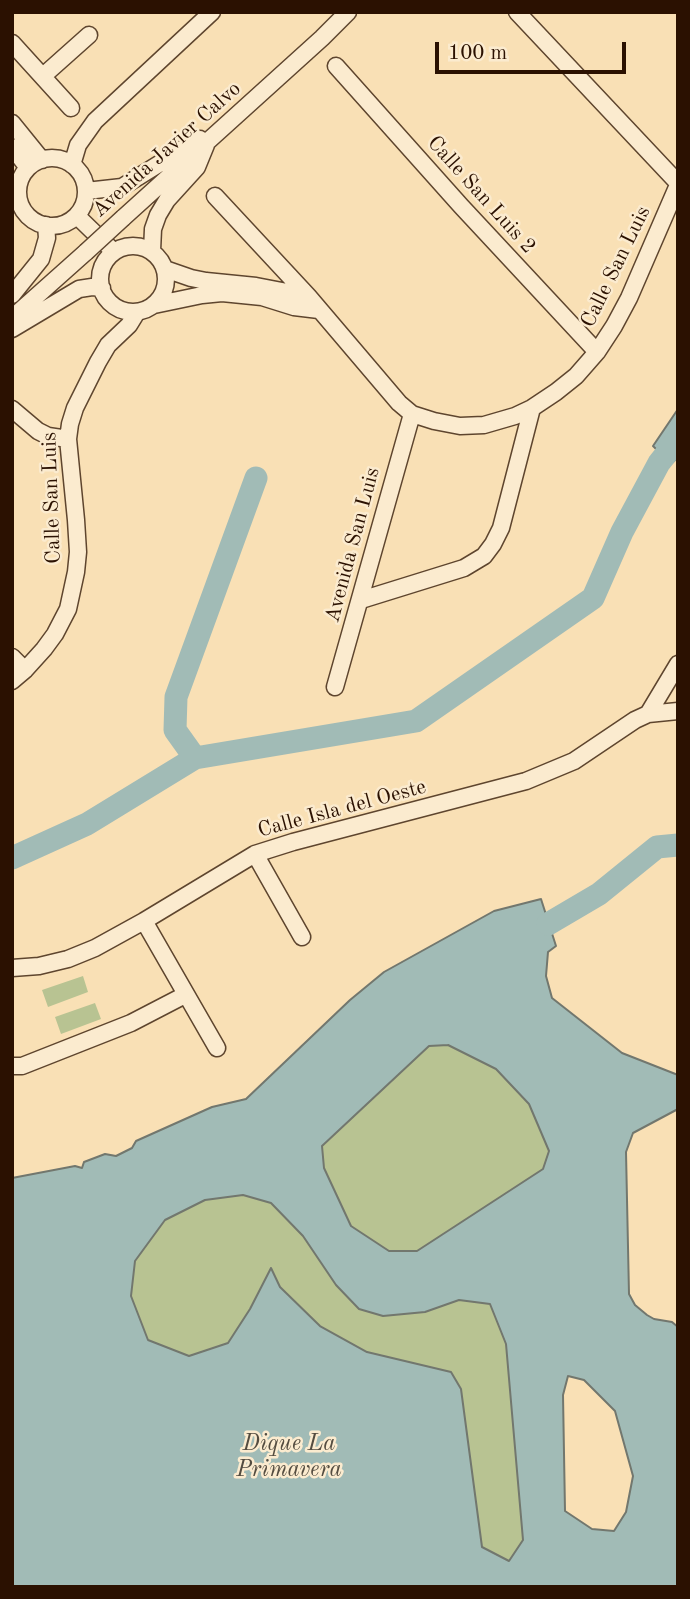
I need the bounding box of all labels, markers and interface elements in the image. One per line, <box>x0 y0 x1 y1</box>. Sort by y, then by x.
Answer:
scale bar <box>438 28 629 72</box>
text: 100 m <box>448 43 507 64</box>
street label: Avenida Javier Calvo <box>87 77 247 223</box>
street label: Calle San Luis 2 <box>421 131 541 259</box>
street label: Calle San Luis <box>576 202 656 332</box>
street label: Calle San Luis <box>37 432 67 564</box>
street label: Avenida San Luis <box>320 465 386 625</box>
street label: Calle Isla del Oeste <box>255 774 429 844</box>
water label: Dique La Primavera <box>236 1430 342 1484</box>

